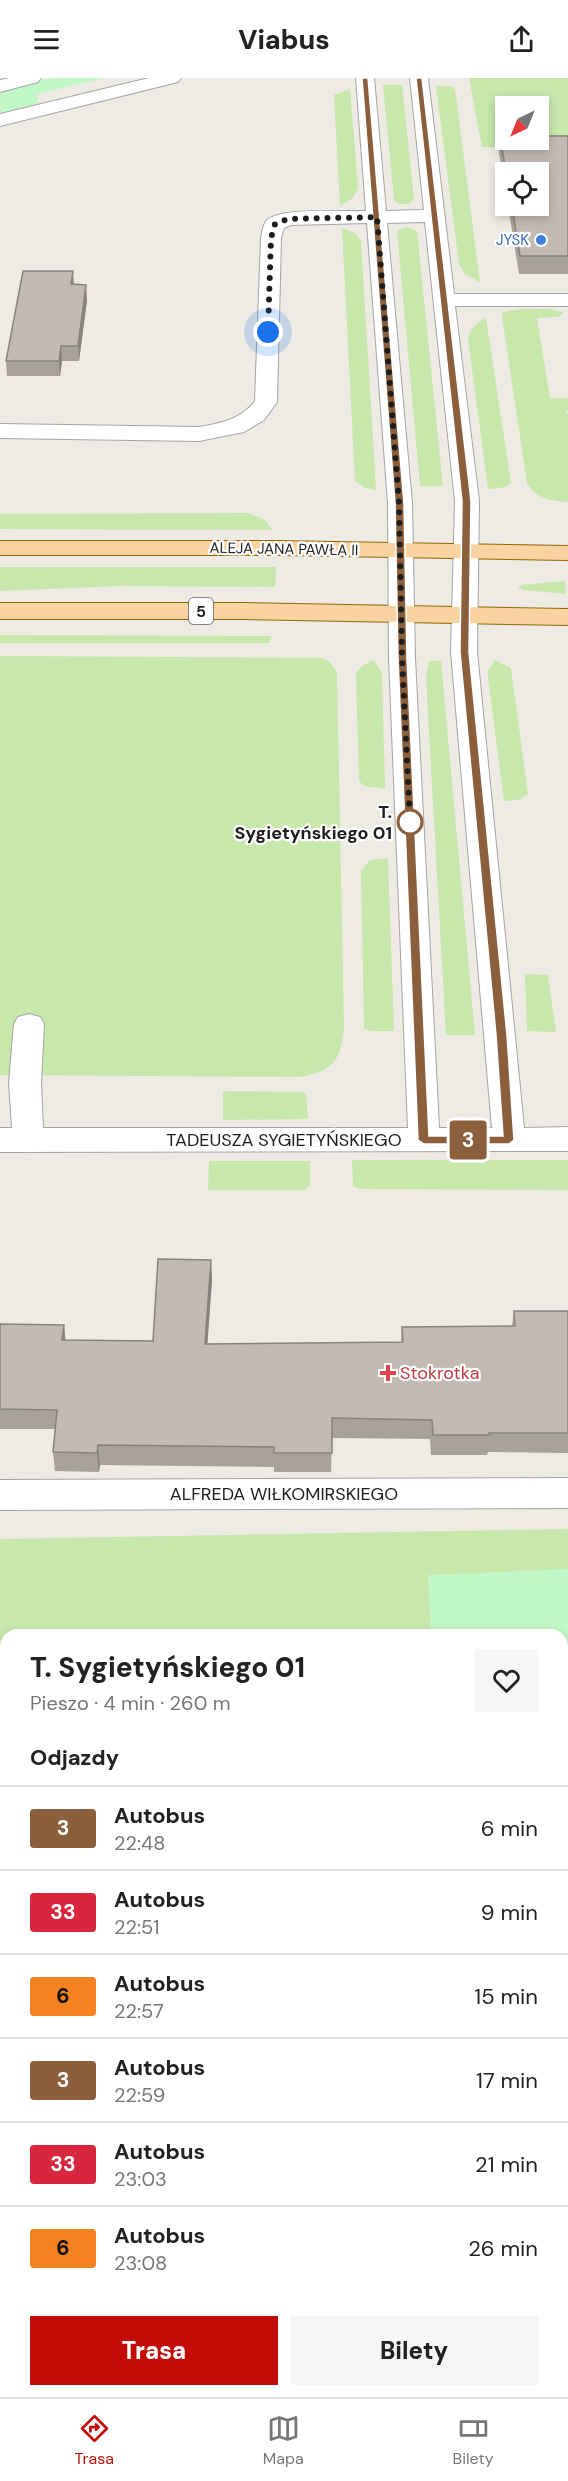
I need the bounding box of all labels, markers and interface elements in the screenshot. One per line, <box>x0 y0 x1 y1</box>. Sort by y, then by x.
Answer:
text: Viabus <box>238 22 330 57</box>
icon: menu <box>30 23 63 56</box>
icon: share <box>505 23 538 56</box>
north arrow <box>495 96 549 150</box>
map controls <box>495 96 549 216</box>
button: locate <box>495 162 549 216</box>
place label: JYSK <box>496 230 529 250</box>
marker: JYSK <box>534 233 548 247</box>
your location <box>253 317 283 347</box>
street label: ALEJA JANA PAWŁA II <box>209 538 359 560</box>
road number: 5 <box>189 598 213 624</box>
place label: T. Sygietyńskiego 01 <box>234 800 392 845</box>
marker: T. Sygietyńskiego 01 <box>397 809 423 835</box>
line badge: 3 <box>448 1120 488 1160</box>
text: 3 <box>462 1126 474 1154</box>
street label: TADEUSZA SYGIETYŃSKIEGO <box>166 1128 402 1152</box>
place label: Stokrotka <box>400 1361 479 1385</box>
marker: Stokrotka <box>381 1366 395 1380</box>
street label: ALFREDA WIŁKOMIRSKIEGO <box>170 1482 398 1506</box>
text: T. Sygietyńskiego 01 <box>30 1649 305 1686</box>
button: heart <box>475 1649 538 1712</box>
text: Pieszo · 4 min · 260 m <box>30 1690 230 1716</box>
text: Odjazdy <box>30 1743 119 1772</box>
text: Autobus <box>114 1801 205 1830</box>
text: 3 <box>57 1814 69 1842</box>
text: 6 min <box>481 1814 538 1843</box>
text: 22:48 <box>114 1830 165 1856</box>
text: Autobus <box>114 1885 205 1914</box>
text: 33 <box>50 1898 76 1926</box>
text: 9 min <box>481 1898 538 1927</box>
text: 22:51 <box>114 1914 160 1940</box>
text: Autobus <box>114 1969 205 1998</box>
text: 6 <box>56 1982 70 2010</box>
text: 15 min <box>474 1982 538 2011</box>
text: 22:57 <box>114 1998 164 2024</box>
text: Autobus <box>114 2053 205 2082</box>
text: 3 <box>57 2066 69 2094</box>
text: 17 min <box>476 2066 538 2095</box>
text: 22:59 <box>114 2082 165 2108</box>
text: Autobus <box>114 2137 205 2166</box>
text: 33 <box>50 2150 76 2178</box>
text: 21 min <box>475 2150 538 2179</box>
text: 23:03 <box>114 2166 167 2192</box>
text: Autobus <box>114 2221 205 2250</box>
text: 6 <box>56 2234 70 2262</box>
text: 26 min <box>468 2234 538 2263</box>
text: 23:08 <box>114 2250 167 2276</box>
button: Trasa <box>30 2316 278 2385</box>
button: Bilety <box>290 2316 538 2385</box>
tab: Trasa <box>74 2412 114 2469</box>
tab: Mapa <box>263 2412 304 2469</box>
tab: Bilety <box>453 2412 494 2469</box>

